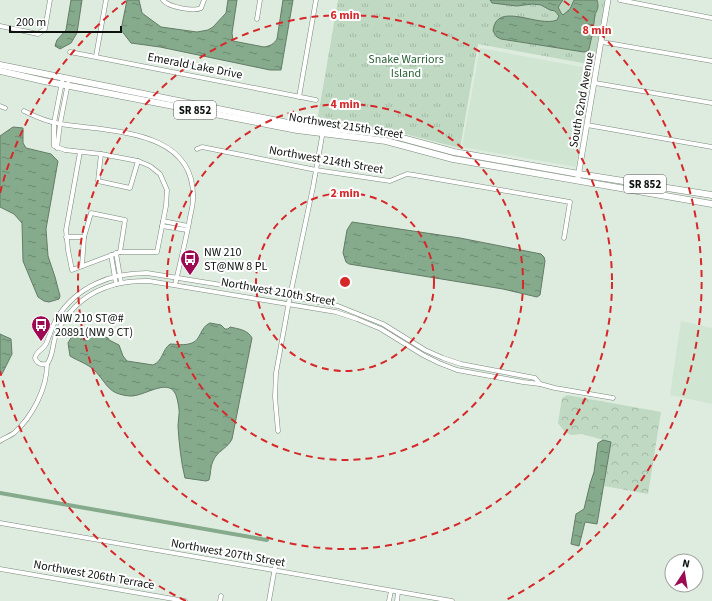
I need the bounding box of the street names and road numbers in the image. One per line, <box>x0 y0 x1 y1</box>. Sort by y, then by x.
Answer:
street label: Emerald Lake Drive <box>146 48 244 84</box>
street label: South 62nd Avenue <box>565 51 599 149</box>
road number: SR 852 <box>174 101 216 119</box>
street label: Northwest 215th Street <box>288 109 404 143</box>
street label: Northwest 214th Street <box>268 142 384 178</box>
road number: SR 852 <box>624 175 666 193</box>
street label: Northwest 210th Street <box>220 274 336 310</box>
street label: Northwest 207th Street <box>170 535 286 571</box>
street label: Northwest 206th Terrace <box>32 556 156 594</box>

